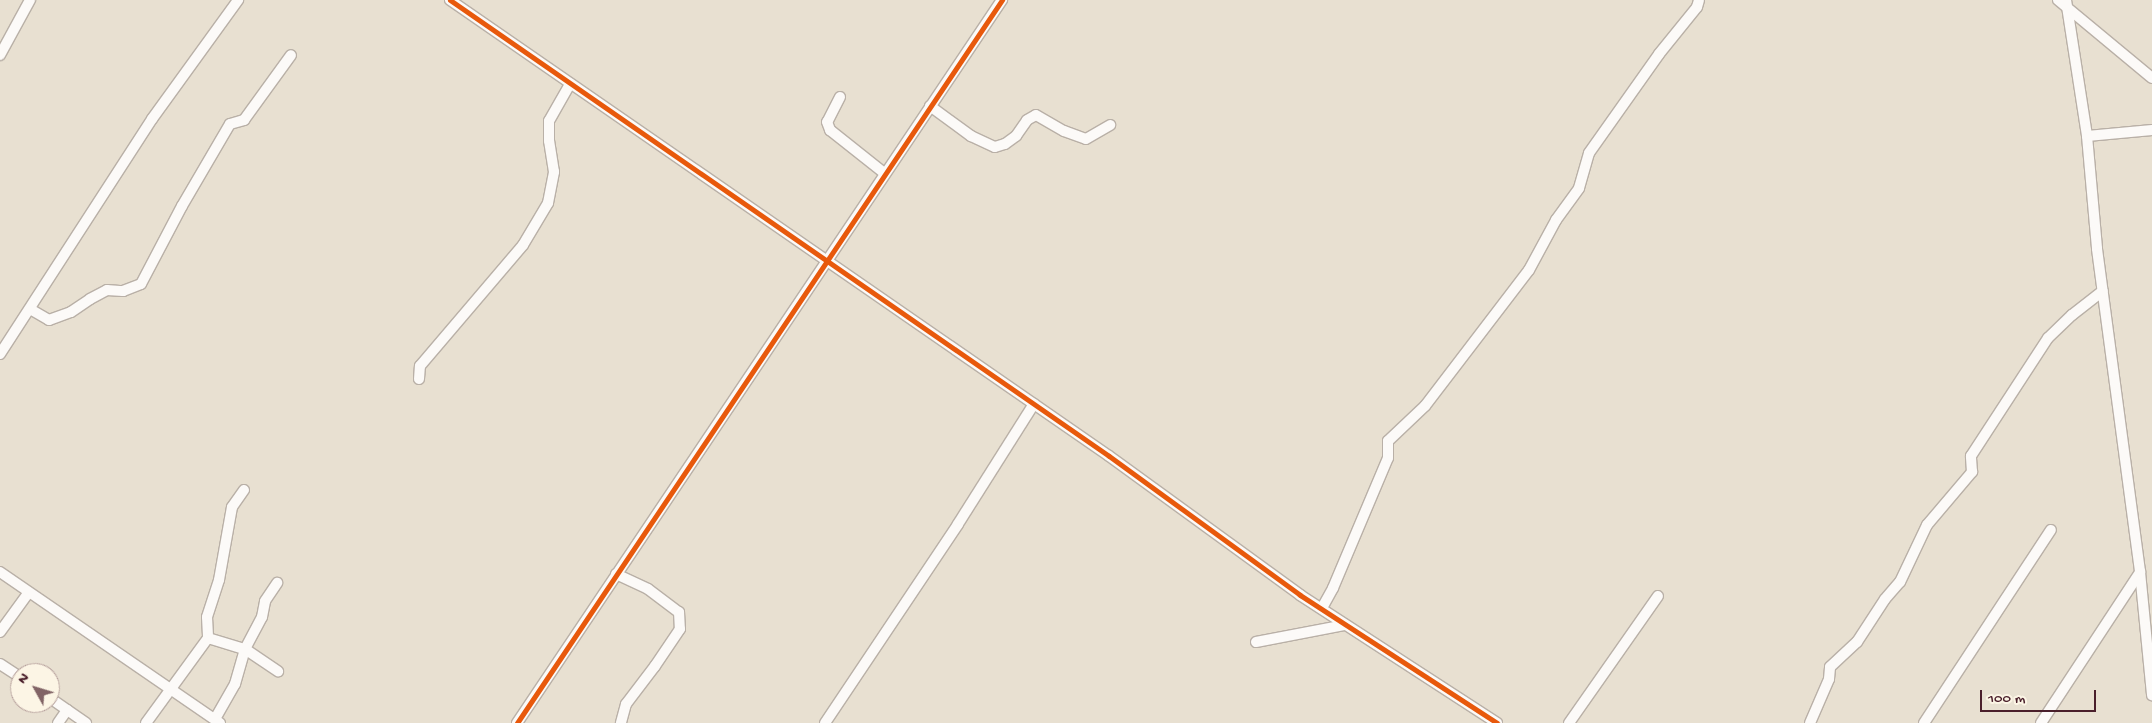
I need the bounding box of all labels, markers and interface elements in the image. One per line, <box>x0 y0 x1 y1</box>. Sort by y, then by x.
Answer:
north arrow <box>10 663 60 713</box>
text: N <box>14 670 33 688</box>
scale bar <box>1982 680 2098 712</box>
text: 100 m <box>1988 690 2025 708</box>

